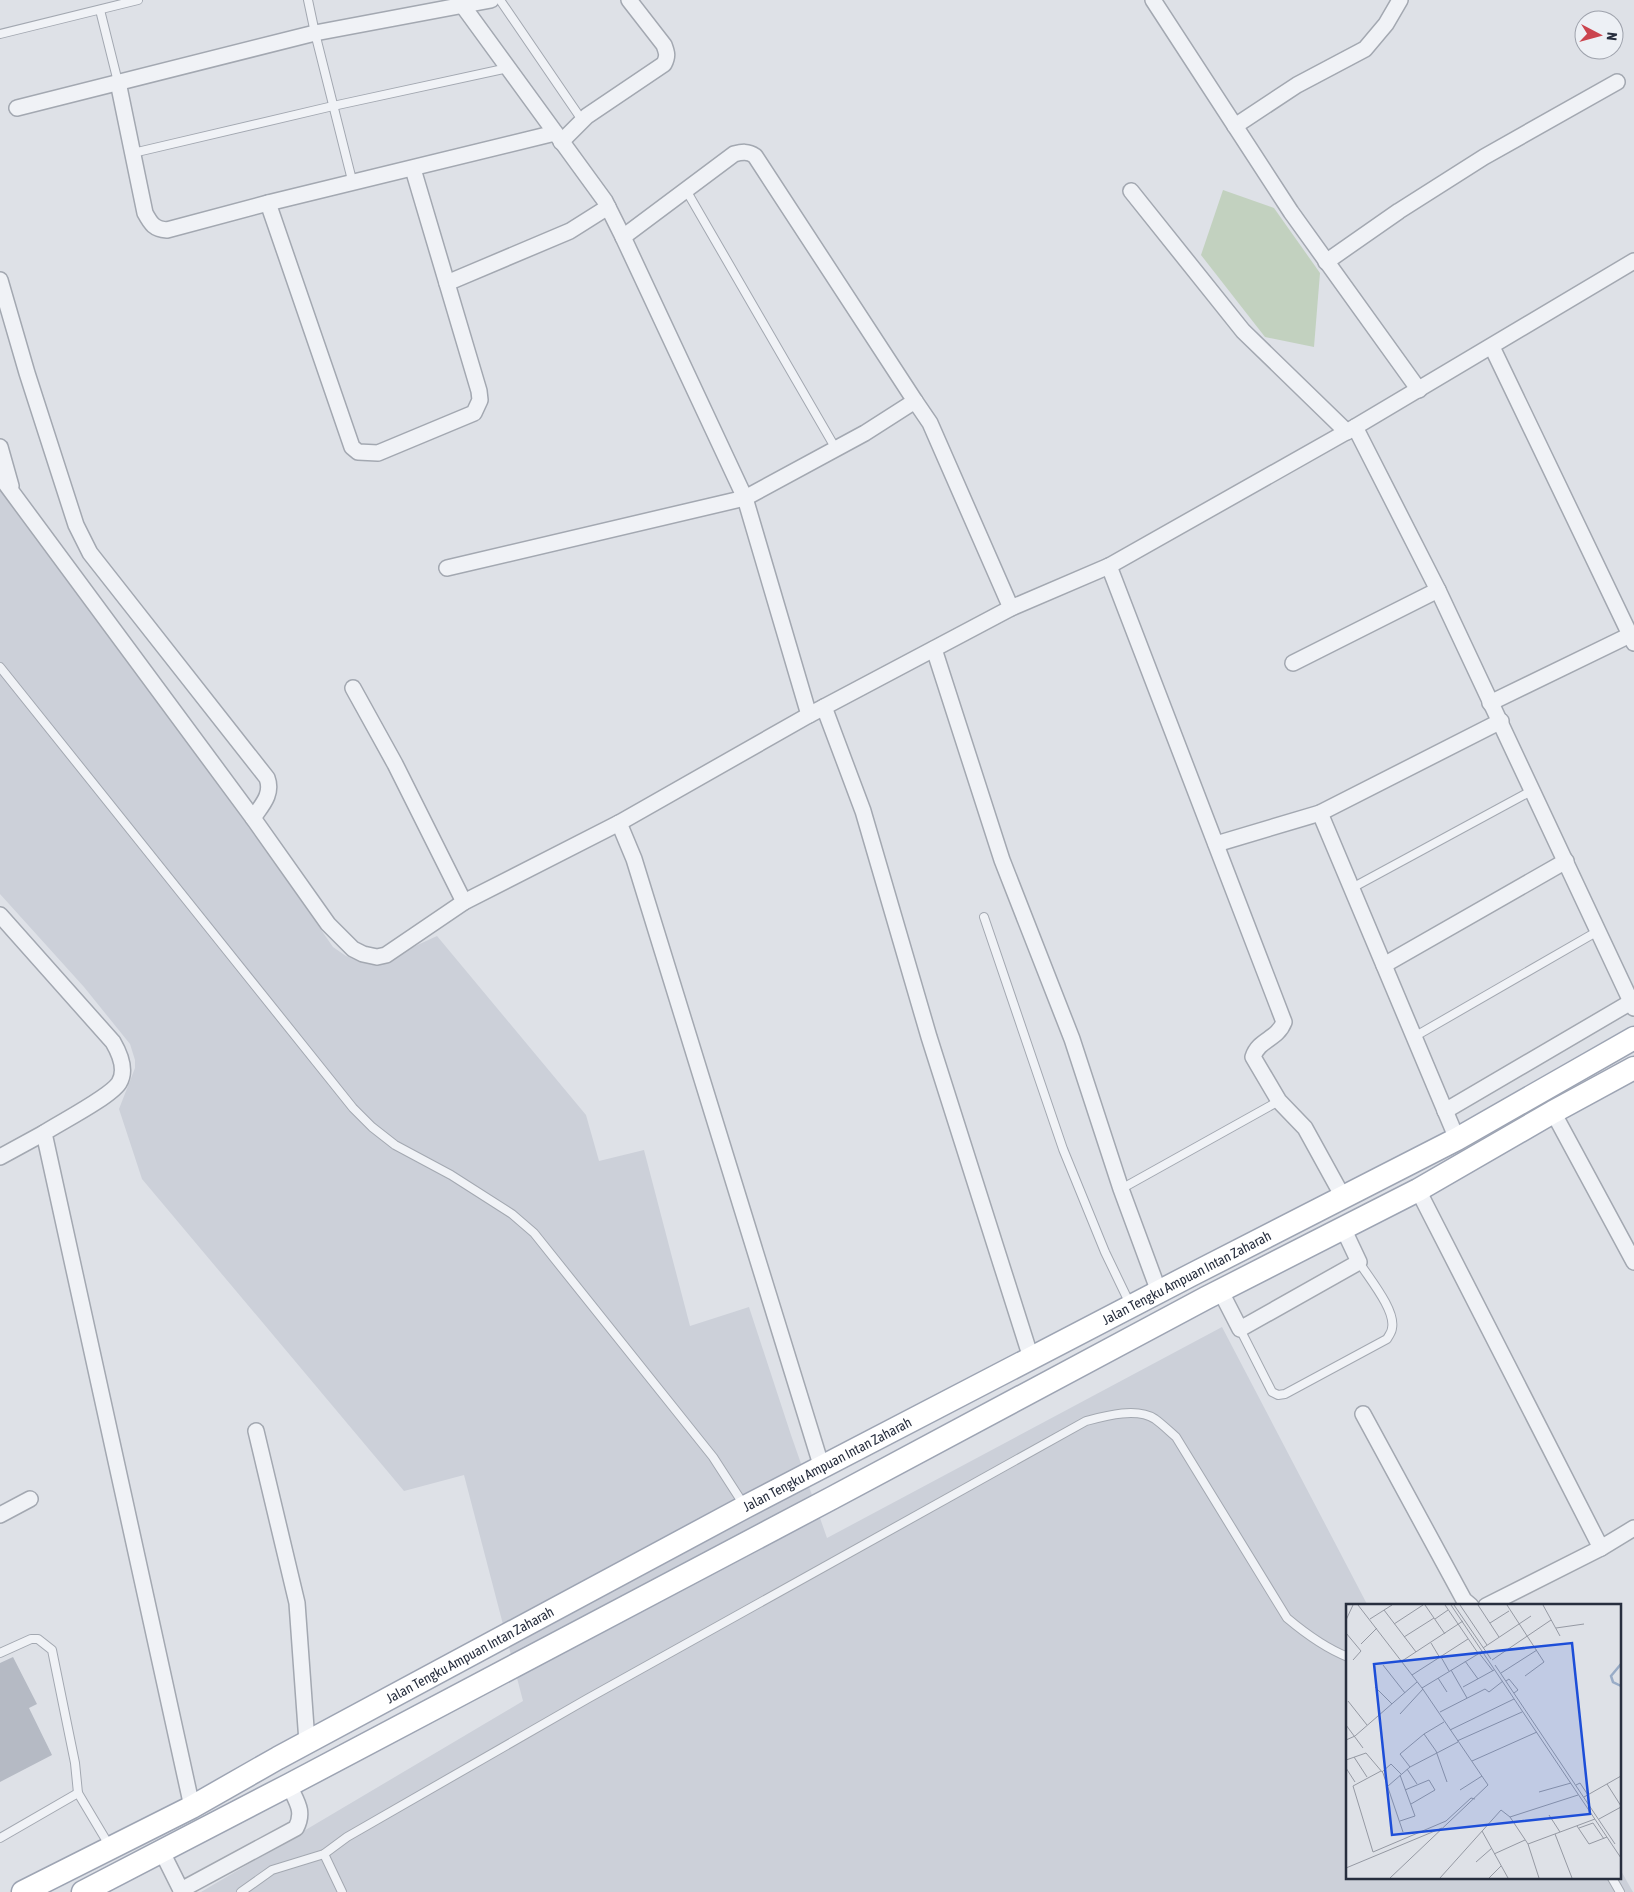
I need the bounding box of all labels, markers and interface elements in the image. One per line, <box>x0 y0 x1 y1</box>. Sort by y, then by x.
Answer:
north arrow <box>1574 10 1624 60</box>
text: N <box>1604 31 1620 41</box>
street label: Jalan Tengku Ampuan Intan Zaharah <box>1099 1227 1274 1328</box>
street label: Jalan Tengku Ampuan Intan Zaharah <box>740 1414 914 1515</box>
street label: Jalan Tengku Ampuan Intan Zaharah <box>383 1603 556 1706</box>
inset map <box>1346 1604 1622 1880</box>

